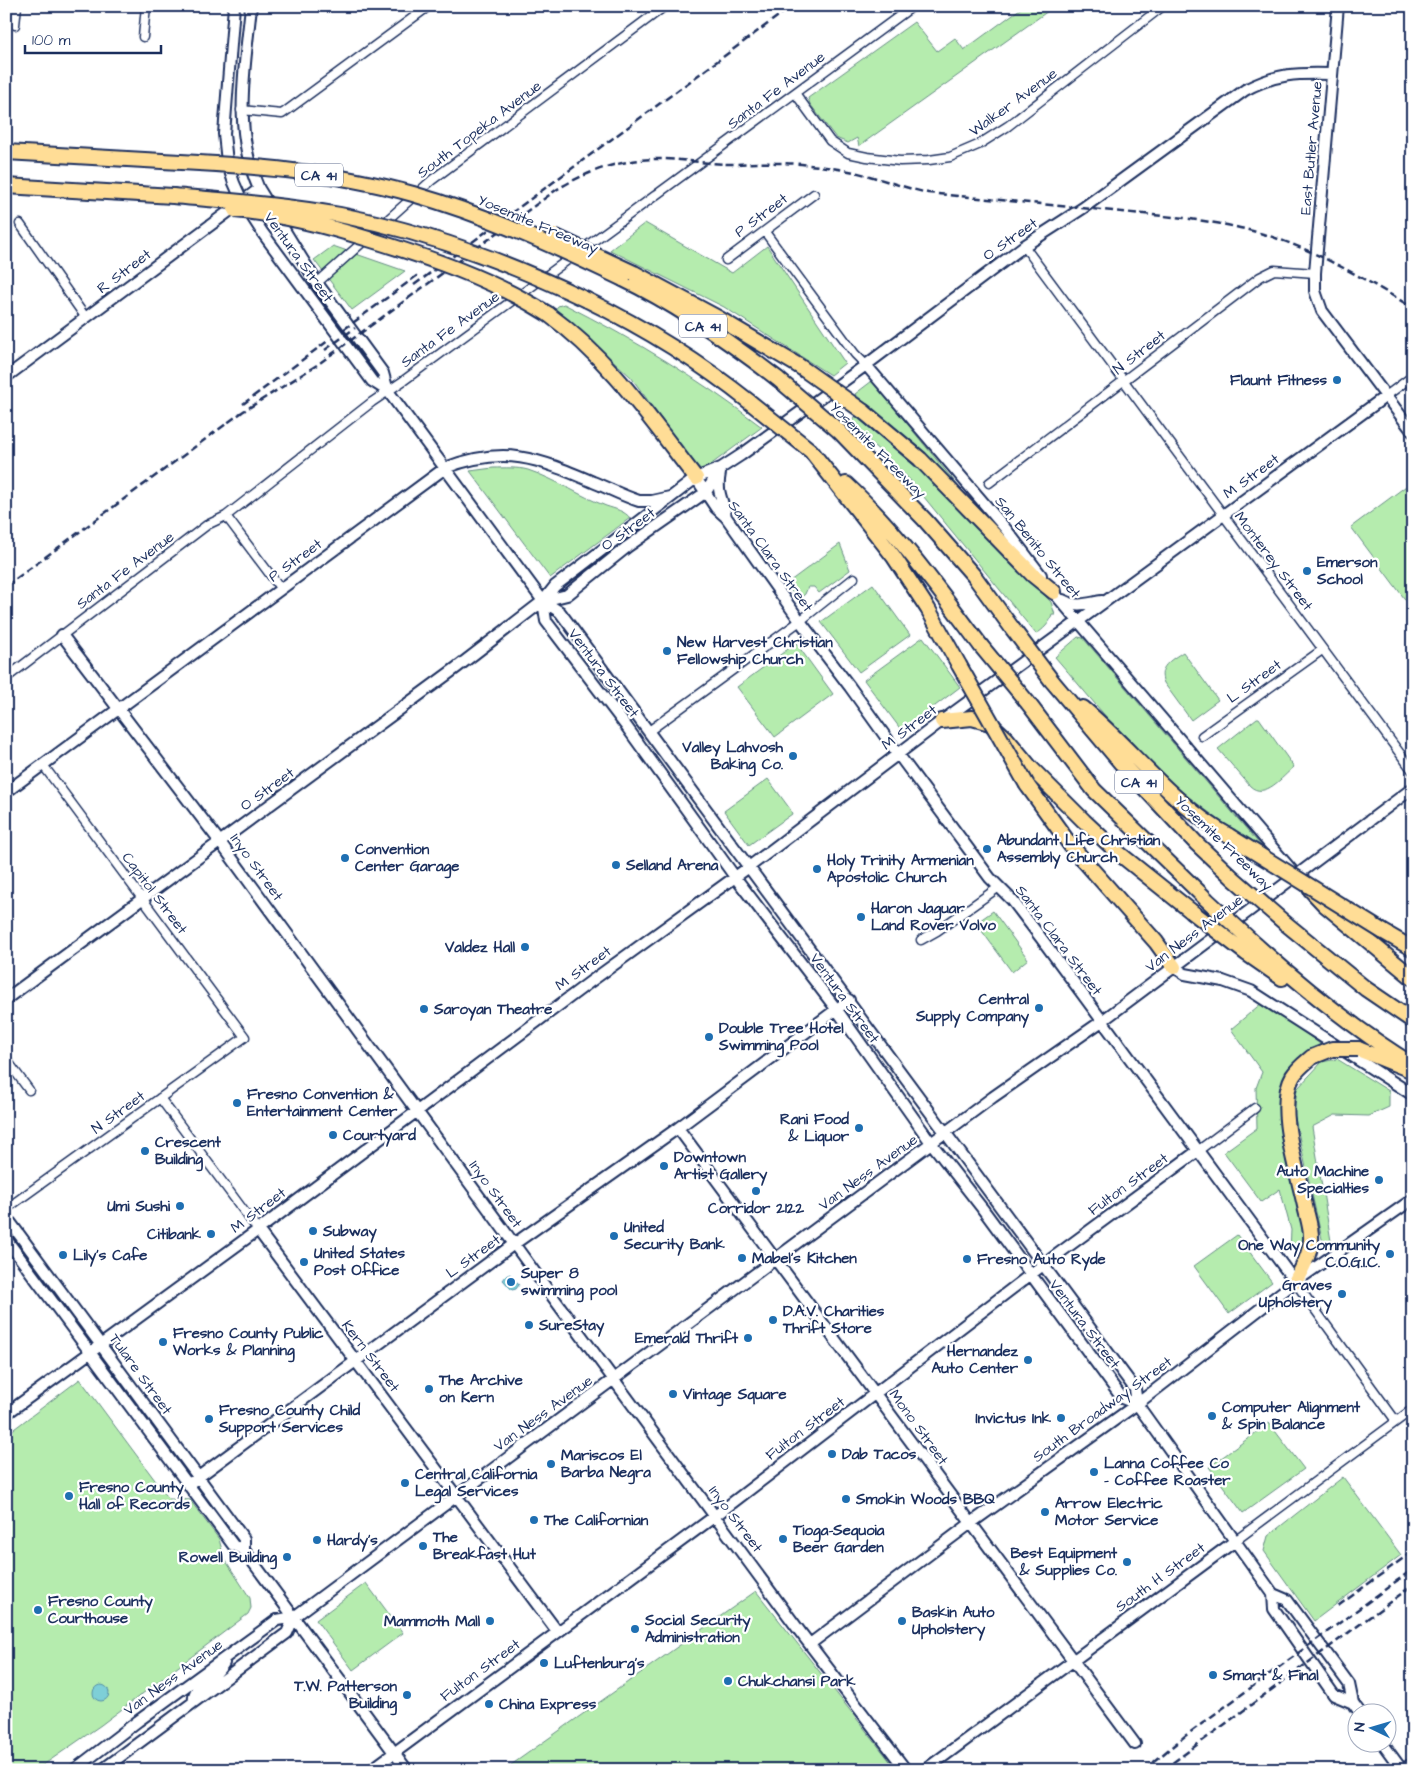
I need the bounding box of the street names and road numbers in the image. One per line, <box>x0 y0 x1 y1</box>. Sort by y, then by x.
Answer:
street label: Santa Fe Avenue <box>723 47 830 134</box>
street label: Walker Avenue <box>965 63 1062 142</box>
street label: South Topeka Avenue <box>413 76 546 183</box>
street label: East Butler Avenue <box>1295 80 1328 216</box>
road number: CA 41 <box>295 164 343 186</box>
street label: P Street <box>730 188 792 242</box>
street label: Yosemite Freeway <box>474 190 601 260</box>
street label: Ventura Street <box>259 208 339 307</box>
street label: O Street <box>979 213 1042 266</box>
street label: R Street <box>93 244 156 299</box>
street label: Santa Fe Avenue <box>397 286 504 372</box>
road number: CA 41 <box>679 314 727 338</box>
street label: N Street <box>1109 325 1170 380</box>
street label: Yosemite Freeway <box>824 397 931 504</box>
street label: M Street <box>1219 449 1284 504</box>
street label: San Benito Street <box>990 492 1085 603</box>
street label: Santa Clara Street <box>723 496 818 616</box>
street label: O Street <box>597 503 660 556</box>
street label: Monterey Street <box>1228 507 1318 616</box>
street label: Santa Fe Avenue <box>72 527 179 614</box>
street label: P Street <box>264 534 326 587</box>
street label: Ventura Street <box>563 624 644 722</box>
street label: L Street <box>1223 654 1286 708</box>
street label: M Street <box>877 700 941 755</box>
street label: O Street <box>236 763 299 816</box>
road number: CA 41 <box>1115 770 1163 794</box>
street label: Yosemite Freeway <box>1169 791 1277 896</box>
street label: Inyo Street <box>224 829 288 906</box>
street label: Capitol Street <box>117 848 192 939</box>
street label: Santa Clara Street <box>1010 881 1107 1000</box>
street label: Van Ness Avenue <box>1141 890 1248 977</box>
street label: M Street <box>551 941 616 996</box>
street label: Ventura Street <box>805 949 885 1048</box>
street label: N Street <box>87 1086 149 1139</box>
street label: Van Ness Avenue <box>814 1129 922 1216</box>
street label: Fulton Street <box>1084 1148 1173 1221</box>
street label: Inyo Street <box>463 1156 527 1233</box>
street label: M Street <box>226 1183 290 1238</box>
street label: L Street <box>442 1229 505 1283</box>
street label: Ventura Street <box>1044 1275 1125 1373</box>
street label: Kern Street <box>337 1316 405 1397</box>
street label: Tulare Street <box>104 1329 177 1419</box>
street label: South Broadway Street <box>1028 1351 1177 1468</box>
street label: Van Ness Avenue <box>489 1370 597 1457</box>
street label: Mono Street <box>884 1385 953 1469</box>
street label: Fulton Street <box>761 1392 849 1465</box>
street label: Inyo Street <box>703 1482 768 1558</box>
street label: South H Street <box>1111 1538 1210 1617</box>
street label: Van Ness Avenue <box>119 1634 227 1721</box>
street label: Fulton Street <box>436 1634 525 1707</box>

